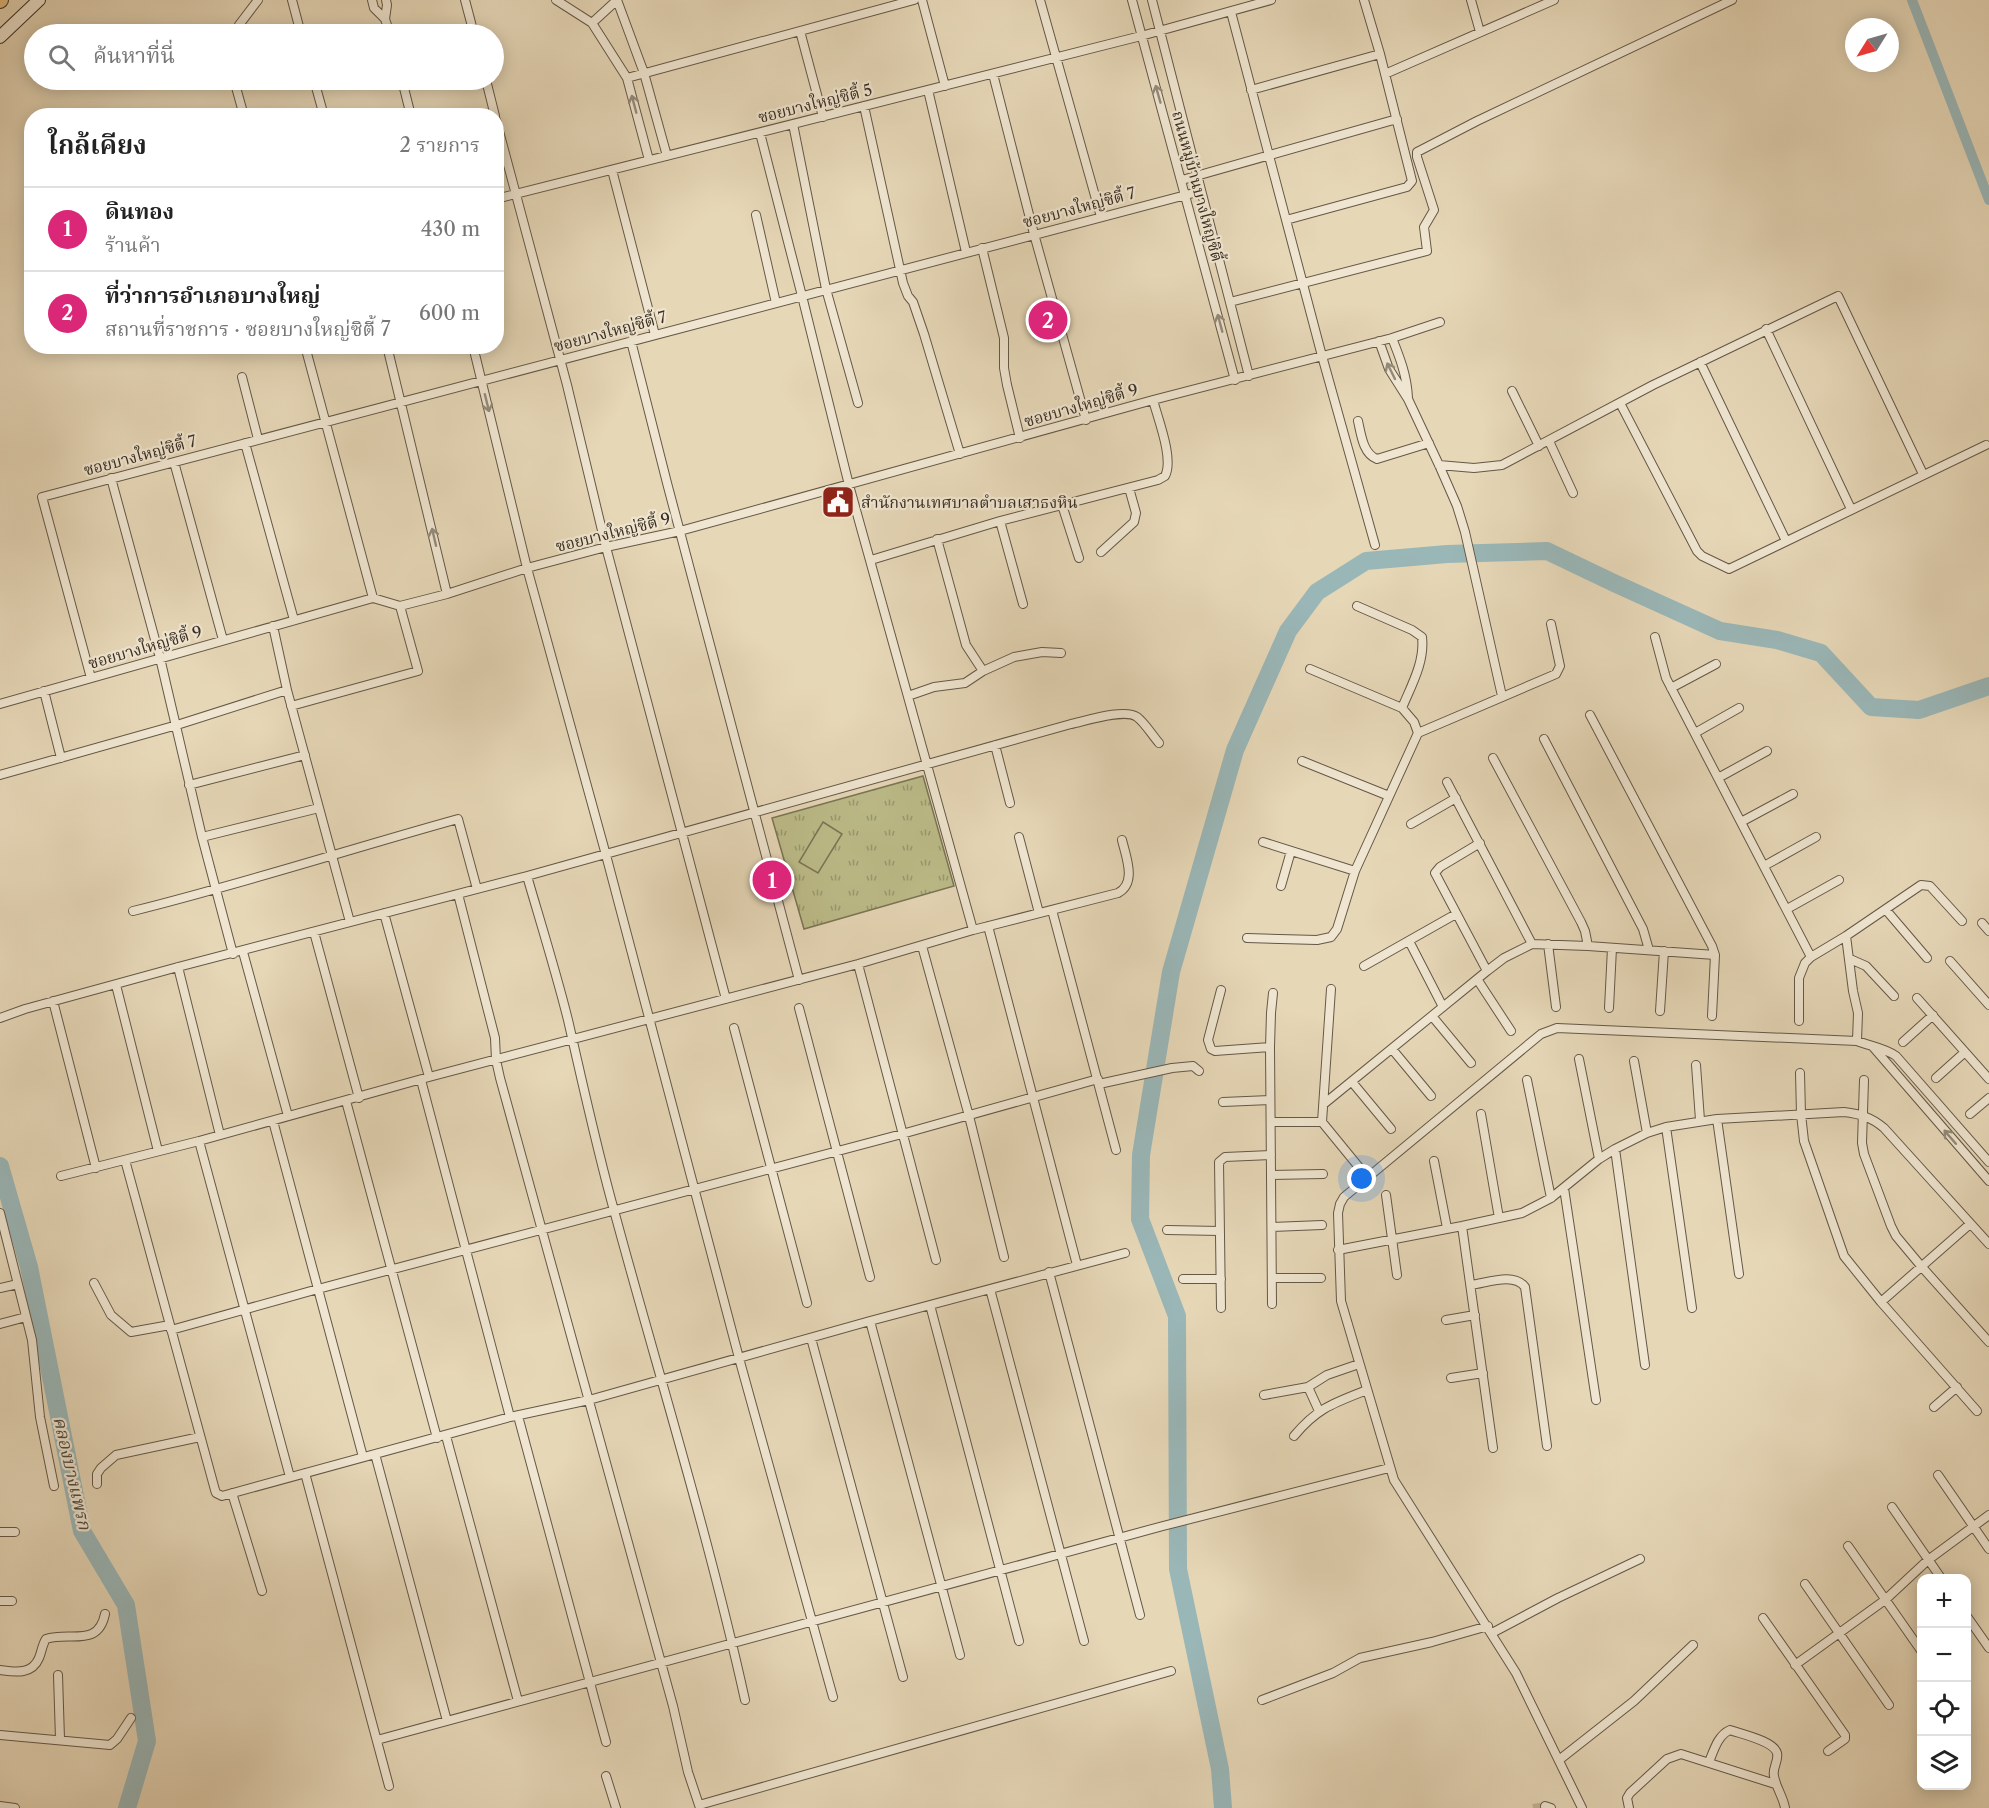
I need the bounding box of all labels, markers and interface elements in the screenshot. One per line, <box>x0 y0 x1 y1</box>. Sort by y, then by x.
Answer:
north arrow <box>1845 18 1899 72</box>
search box <box>24 24 504 90</box>
icon: search <box>45 41 78 74</box>
text: ค้นหาที่นี่ <box>93 42 175 69</box>
street label: ซอยบางใหญ่ซิตี้ 5 <box>756 78 874 127</box>
one-way arrow <box>1151 85 1163 104</box>
one-way arrow <box>628 95 639 114</box>
street label: ถนนหมู่บ้านบางใหญ่ซิตี้ <box>1167 108 1229 265</box>
text: ใกล้เคียง <box>48 129 147 161</box>
text: 2 รายการ <box>399 133 480 157</box>
street label: ซอยบางใหญ่ซิตี้ 7 <box>1020 181 1138 232</box>
text: ดินทอง <box>105 198 174 225</box>
text: 1 <box>63 217 72 241</box>
text: 430 m <box>421 217 480 241</box>
text: ร้านค้า <box>105 233 160 257</box>
text: ที่ว่าการอำเภอบางใหญ่ <box>105 282 320 309</box>
pin: 2 <box>1028 298 1068 342</box>
text: 2 <box>62 301 73 325</box>
text: 600 m <box>419 301 480 325</box>
street label: ซอยบางใหญ่ซิตี้ 7 <box>551 305 669 356</box>
one-way arrow <box>1213 314 1225 333</box>
text: สถานที่ราชการ · ซอยบางใหญ่ซิตี้ 7 <box>105 317 391 341</box>
one-way arrow <box>1385 363 1396 381</box>
street label: ซอยบางใหญ่ซิตี้ 9 <box>1021 378 1140 431</box>
one-way arrow <box>482 393 494 412</box>
street label: ซอยบางใหญ่ซิตี้ 7 <box>81 429 199 480</box>
public building icon: สำนักงานเทศบาลตำบลเสาธงหิน <box>820 484 856 520</box>
place label: สำนักงานเทศบาลตำบลเสาธงหิน <box>861 492 1078 512</box>
street label: ซอยบางใหญ่ซิตี้ 9 <box>553 507 673 556</box>
one-way arrow <box>427 528 439 547</box>
street label: ซอยบางใหญ่ซิตี้ 9 <box>85 620 204 673</box>
pin: 1 <box>752 858 792 902</box>
one-way arrow <box>1943 1130 1957 1145</box>
your location <box>1347 1164 1376 1193</box>
water label: คลองบางแพรก <box>48 1414 96 1533</box>
map controls <box>1917 1574 1971 1790</box>
button: + <box>1917 1574 1971 1628</box>
button: − <box>1917 1628 1971 1682</box>
button: locate <box>1917 1682 1971 1736</box>
button: layers <box>1917 1736 1971 1790</box>

